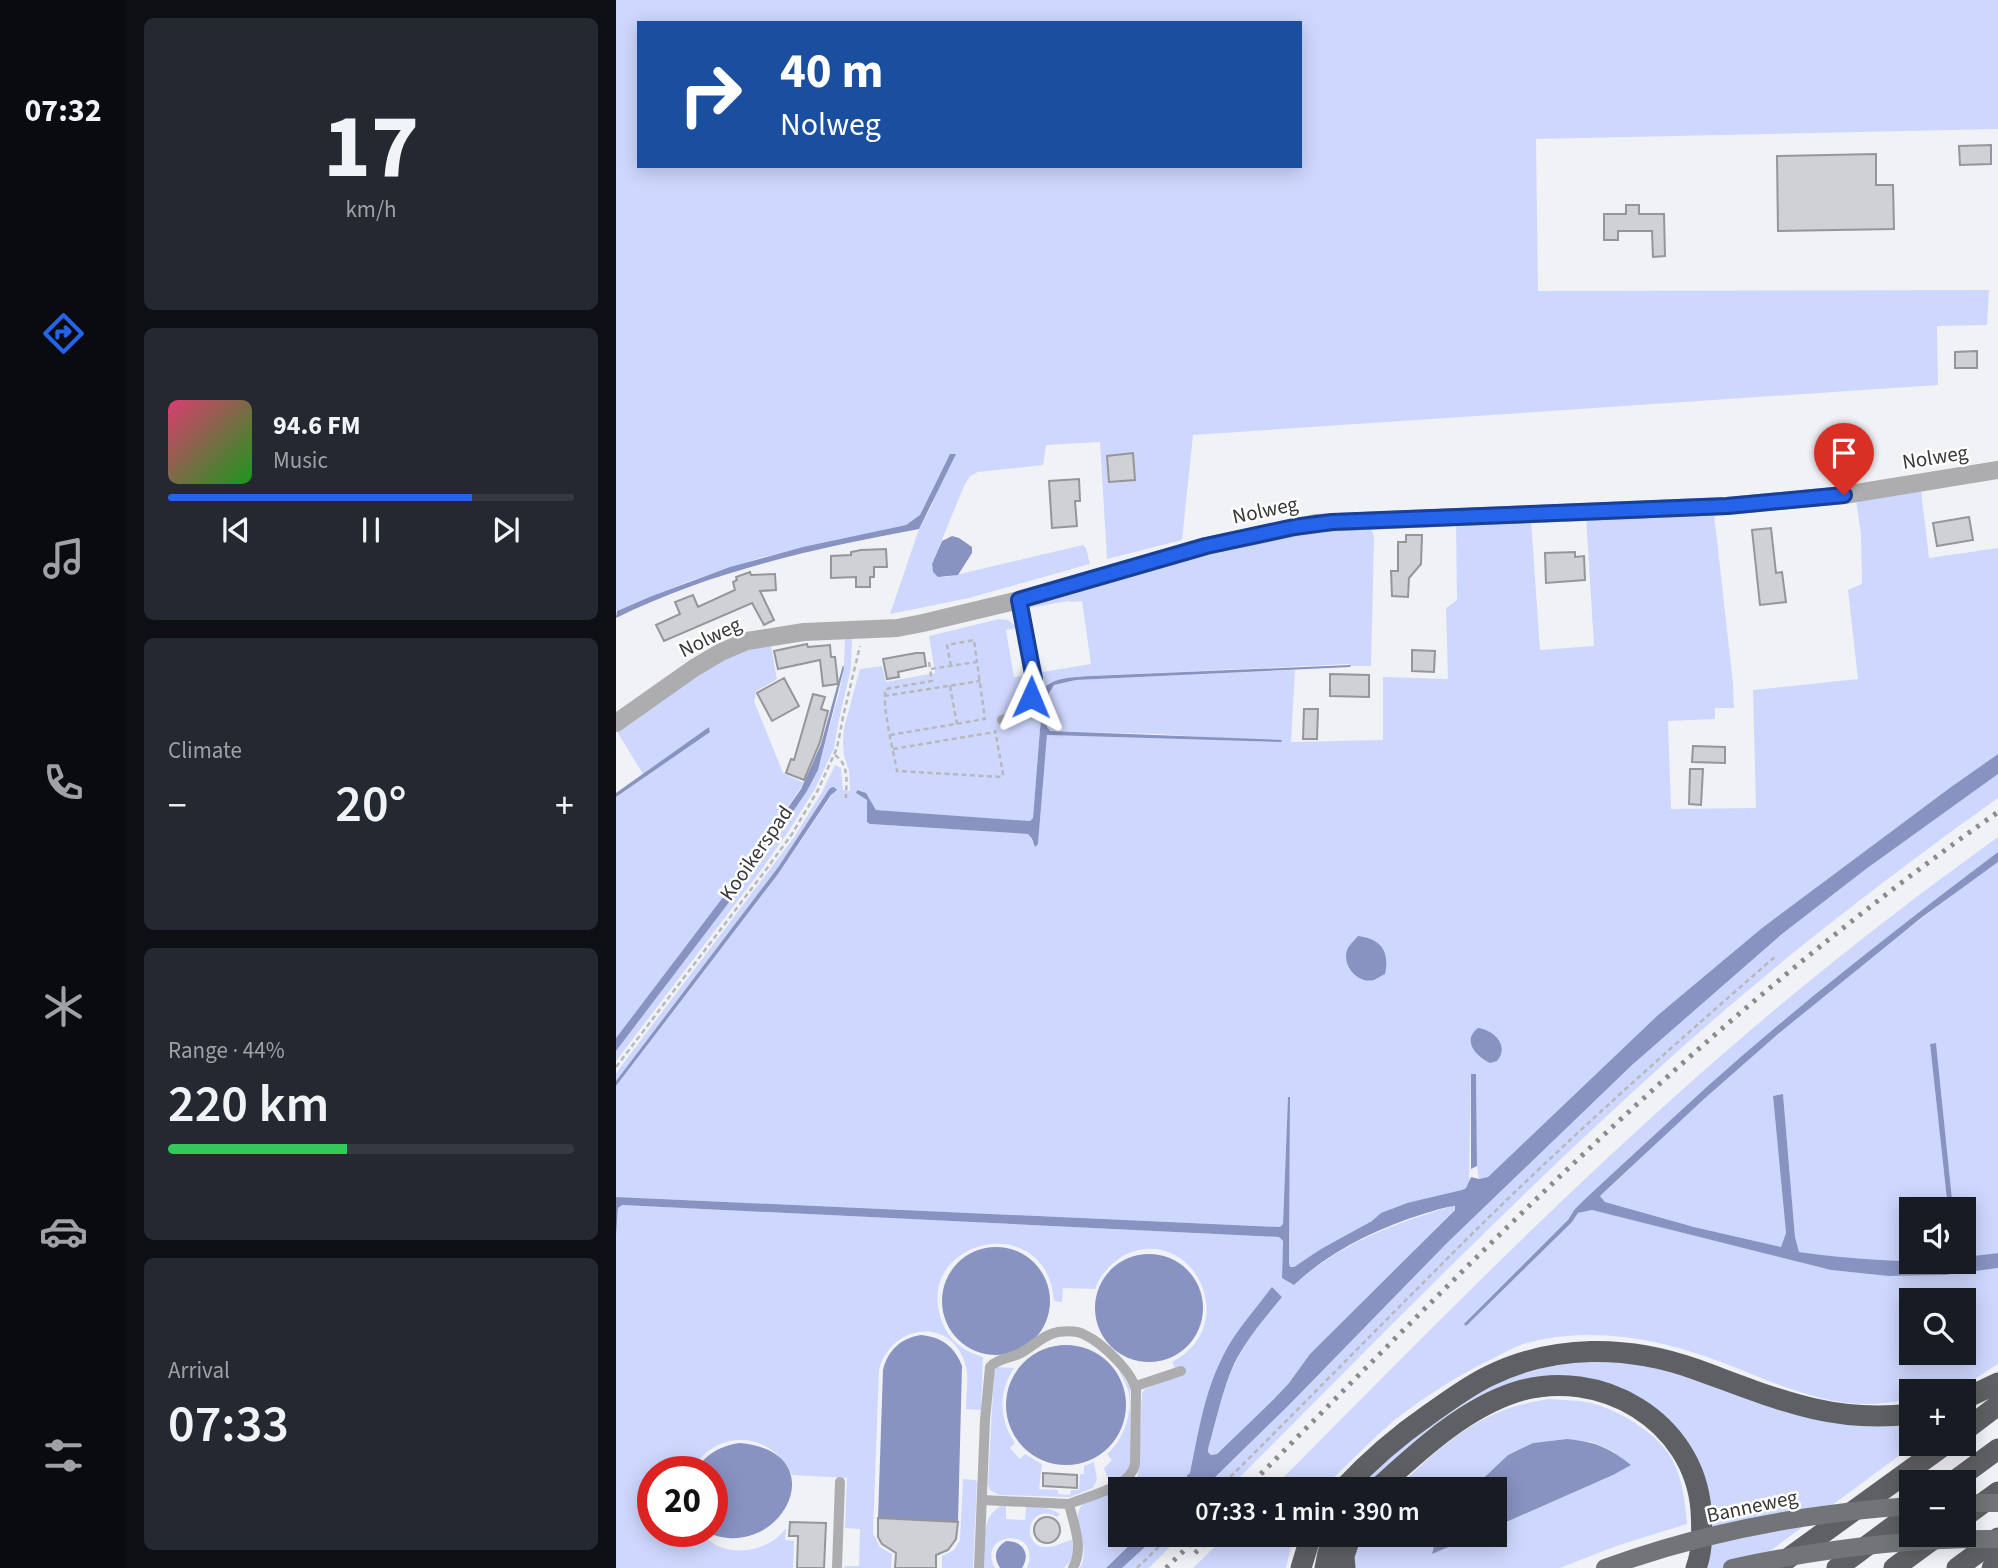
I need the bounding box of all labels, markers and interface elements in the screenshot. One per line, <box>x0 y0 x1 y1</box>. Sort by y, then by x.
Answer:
text: 40 m <box>780 37 884 107</box>
icon: right <box>665 49 756 140</box>
text: 17 <box>323 83 419 212</box>
text: 07:32 <box>24 88 102 134</box>
text: Nolweg <box>780 102 881 148</box>
text: km/h <box>345 193 397 226</box>
icon: directions <box>39 309 88 358</box>
text: 94.6 FM <box>273 407 361 444</box>
pin <box>1814 423 1874 495</box>
icon: arrive <box>1825 434 1863 472</box>
street label: Nolweg <box>1900 437 1970 477</box>
text: Music <box>273 444 328 477</box>
street label: Nolweg <box>1230 488 1301 532</box>
icon: previous <box>217 511 255 549</box>
icon: pause <box>352 511 390 549</box>
icon: next <box>487 511 525 549</box>
icon: music <box>39 534 88 583</box>
street label: Nolweg <box>674 609 747 665</box>
position arrow <box>994 660 1068 734</box>
text: Climate <box>168 734 242 767</box>
icon: phone <box>39 758 88 807</box>
text: 20° <box>335 768 407 842</box>
text: − <box>168 779 187 833</box>
text: + <box>555 779 574 833</box>
street label: Kooikerspad <box>712 799 800 907</box>
icon: climate <box>39 982 88 1031</box>
text: Range · 44% <box>168 1034 285 1067</box>
text: 220 km <box>168 1068 329 1142</box>
map controls <box>1899 1197 1976 1547</box>
button: sound <box>1899 1197 1976 1274</box>
icon: car <box>39 1207 88 1256</box>
button: search <box>1899 1288 1976 1365</box>
text: Arrival <box>168 1354 230 1387</box>
button: + <box>1899 1379 1976 1456</box>
text: 07:33 <box>168 1388 289 1462</box>
icon: filters <box>39 1431 88 1480</box>
speed limit sign: 20 <box>637 1456 728 1547</box>
button: − <box>1899 1470 1976 1547</box>
street label: Banneweg <box>1704 1482 1801 1530</box>
text: 07:33 · 1 min · 390 m <box>1195 1493 1420 1530</box>

